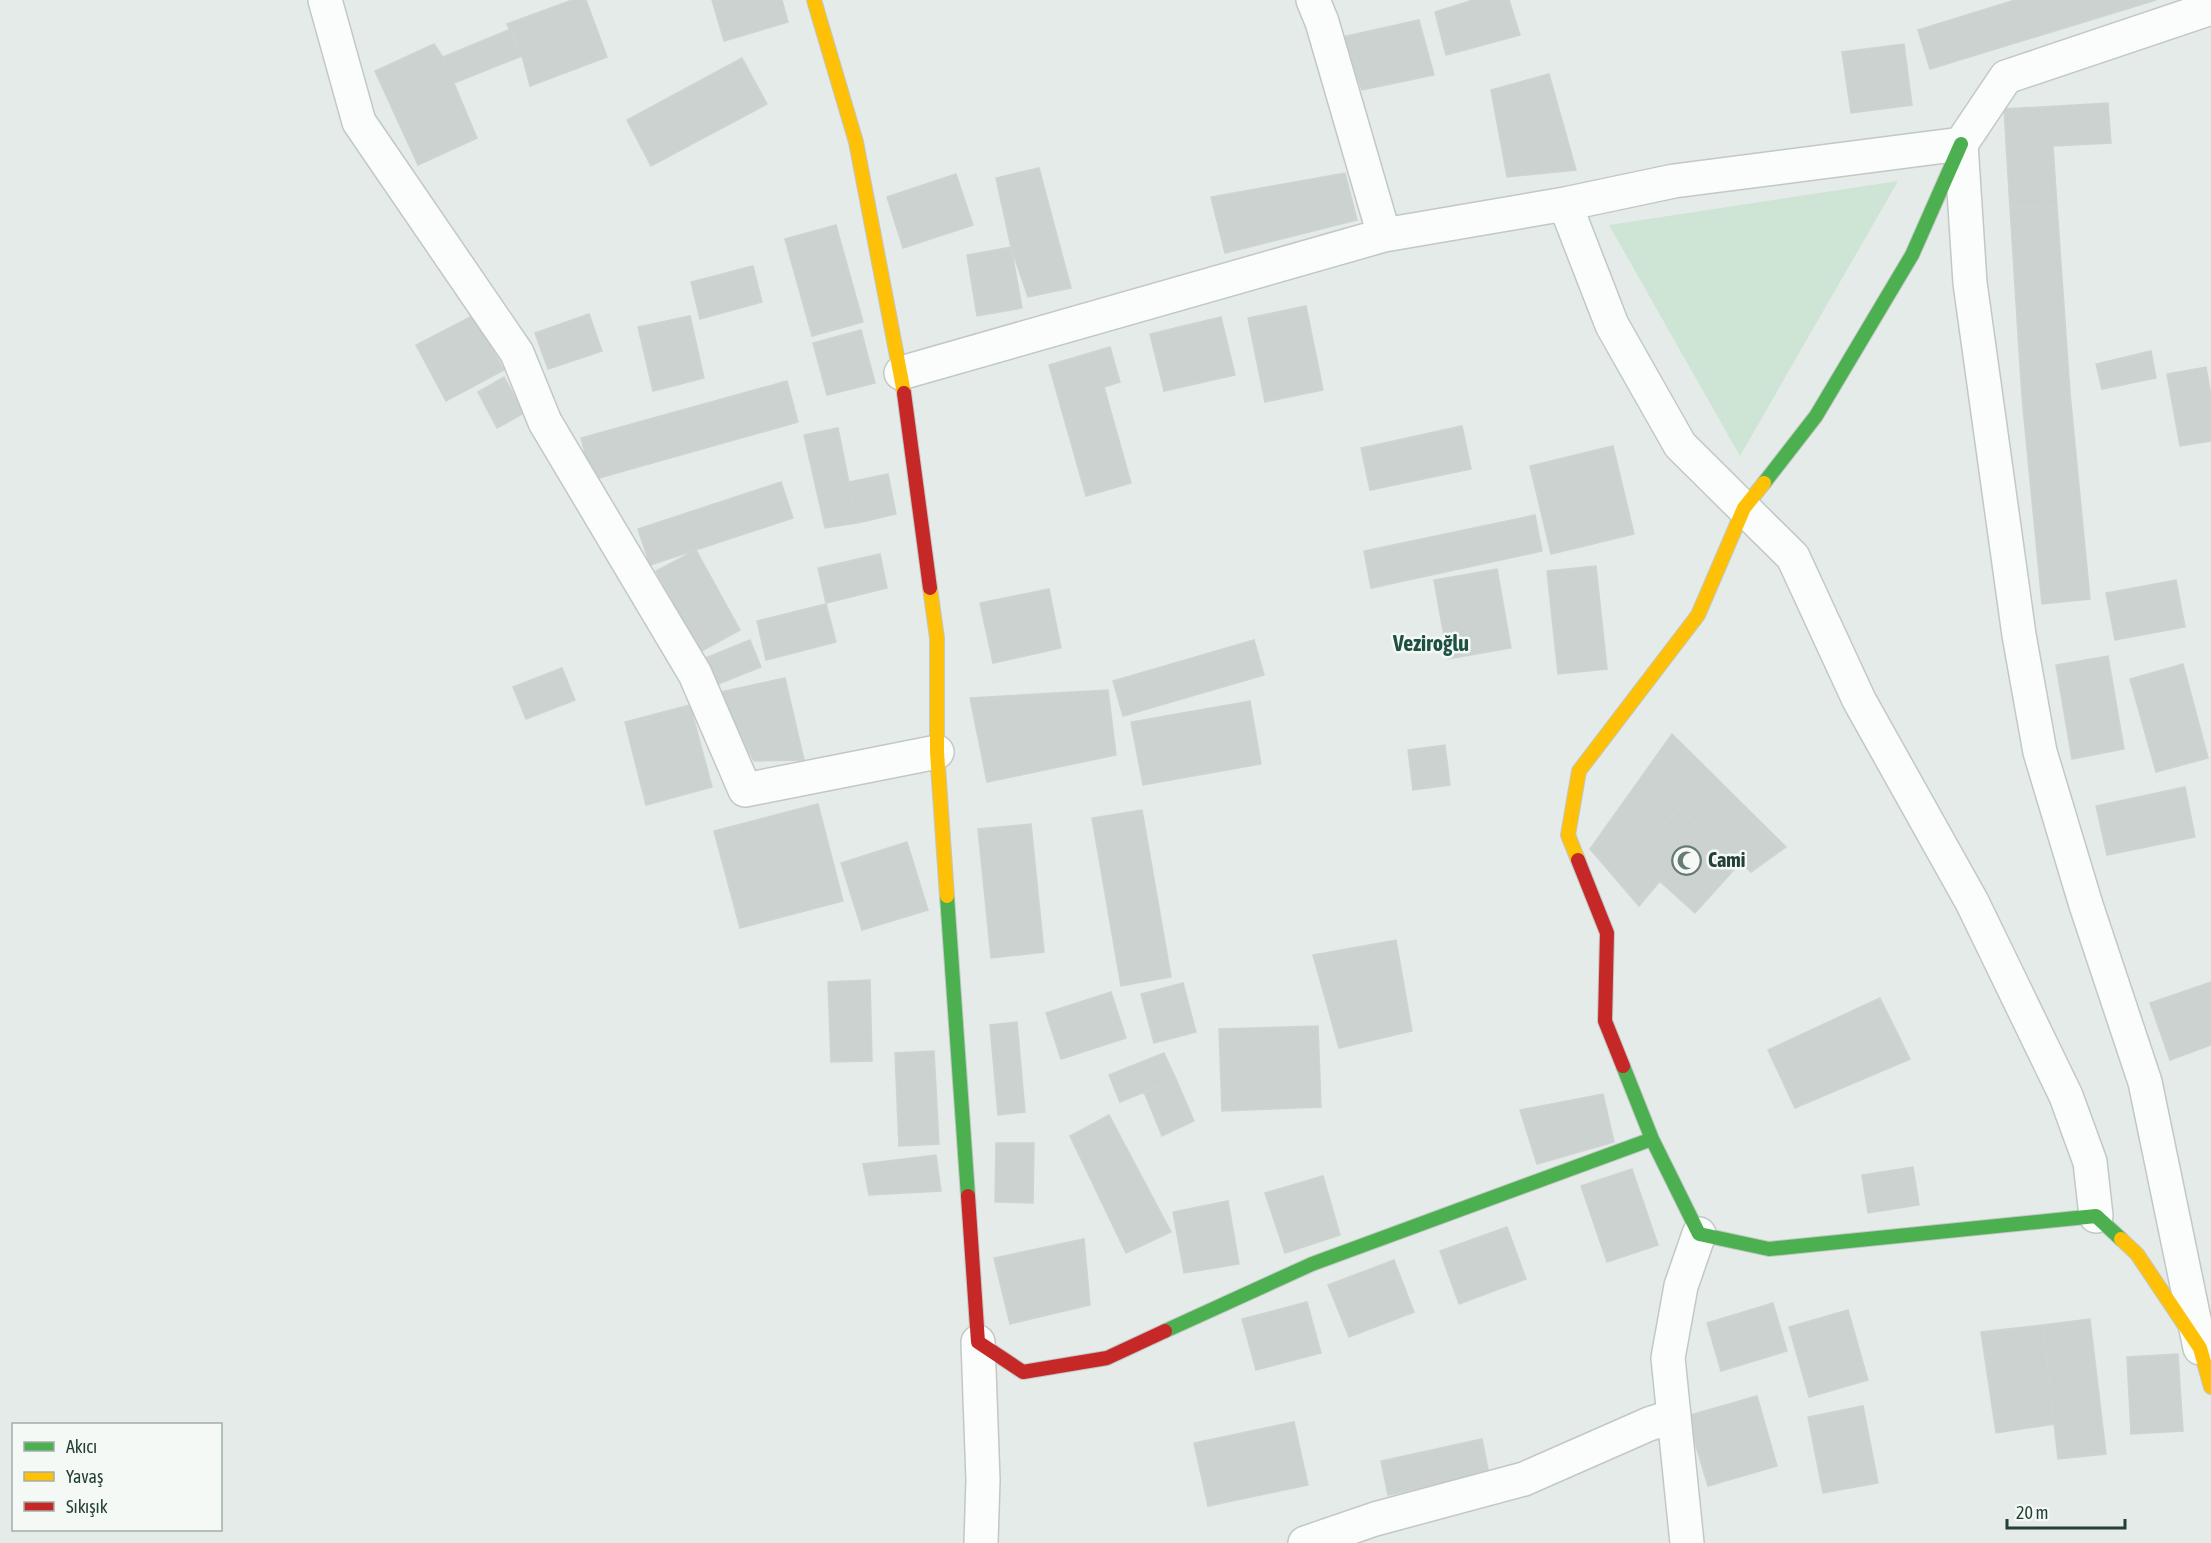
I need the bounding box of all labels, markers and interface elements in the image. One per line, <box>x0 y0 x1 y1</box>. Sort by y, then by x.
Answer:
district label: Veziroğlu <box>1392 630 1469 656</box>
mosque icon: Cami <box>1671 844 1703 876</box>
place label: Cami <box>1708 848 1745 871</box>
legend <box>12 1423 222 1531</box>
text: Akıcı <box>66 1436 97 1457</box>
text: Yavaş <box>66 1466 103 1487</box>
scale bar <box>2007 1492 2126 1530</box>
text: Sıkışık <box>66 1496 108 1517</box>
text: 20 m <box>2016 1502 2048 1523</box>

